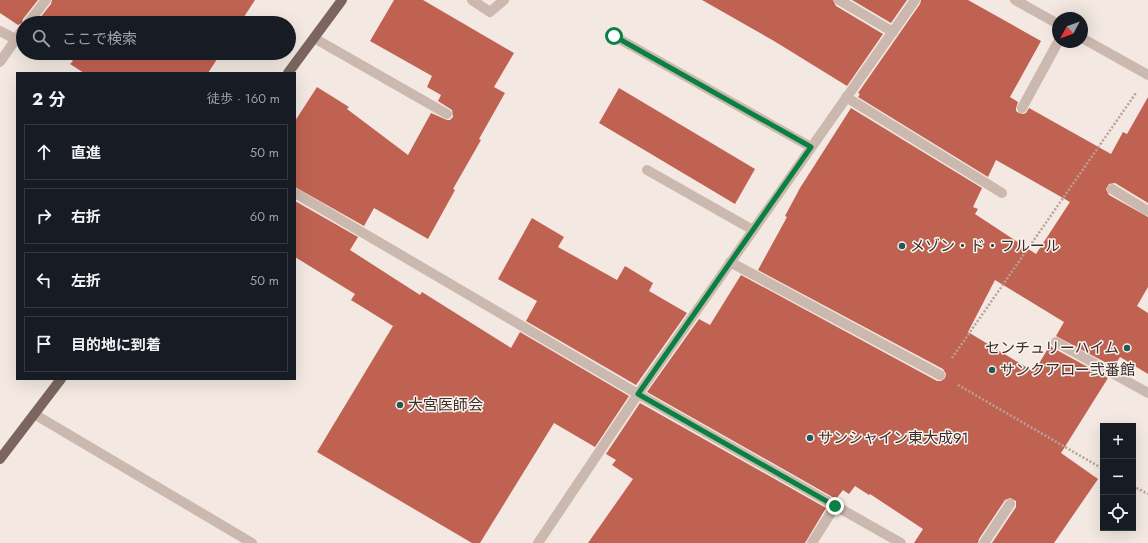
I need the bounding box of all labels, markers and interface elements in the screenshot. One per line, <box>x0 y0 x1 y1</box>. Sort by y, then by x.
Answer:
north arrow <box>1052 12 1088 48</box>
search box <box>16 16 296 60</box>
icon: search <box>30 27 52 49</box>
route start <box>605 27 623 45</box>
text: ここで検索 <box>62 28 137 50</box>
text: 2 分 <box>32 87 65 111</box>
text: 徒歩 · 160 m <box>207 89 280 108</box>
icon: ahead <box>33 141 55 163</box>
text: 直進 <box>71 142 101 164</box>
text: 50 m <box>250 143 279 162</box>
icon: right <box>33 205 55 227</box>
text: 右折 <box>71 206 101 228</box>
text: 60 m <box>250 207 279 226</box>
place label: メゾン・ド・フルール <box>910 235 1060 257</box>
marker: メゾン・ド・フルール <box>897 241 907 251</box>
icon: left <box>33 269 55 291</box>
text: 左折 <box>71 270 101 292</box>
text: 50 m <box>250 271 279 290</box>
icon: arrive <box>33 333 55 355</box>
text: 目的地に到着 <box>71 334 161 356</box>
place label: センチュリーハイム <box>985 337 1119 359</box>
marker: センチュリーハイム <box>1122 343 1132 353</box>
place label: サンクアロー弐番館 <box>1000 359 1135 381</box>
marker: サンクアロー弐番館 <box>987 365 997 375</box>
place label: 大宮医師会 <box>408 394 483 416</box>
marker: 大宮医師会 <box>395 400 405 410</box>
map controls <box>1100 423 1136 531</box>
button: + <box>1100 423 1136 459</box>
place label: サンシャイン東大成91 <box>818 427 968 449</box>
marker: サンシャイン東大成91 <box>805 433 815 443</box>
button: − <box>1100 459 1136 495</box>
button: locate <box>1100 495 1136 531</box>
route end <box>826 497 844 515</box>

